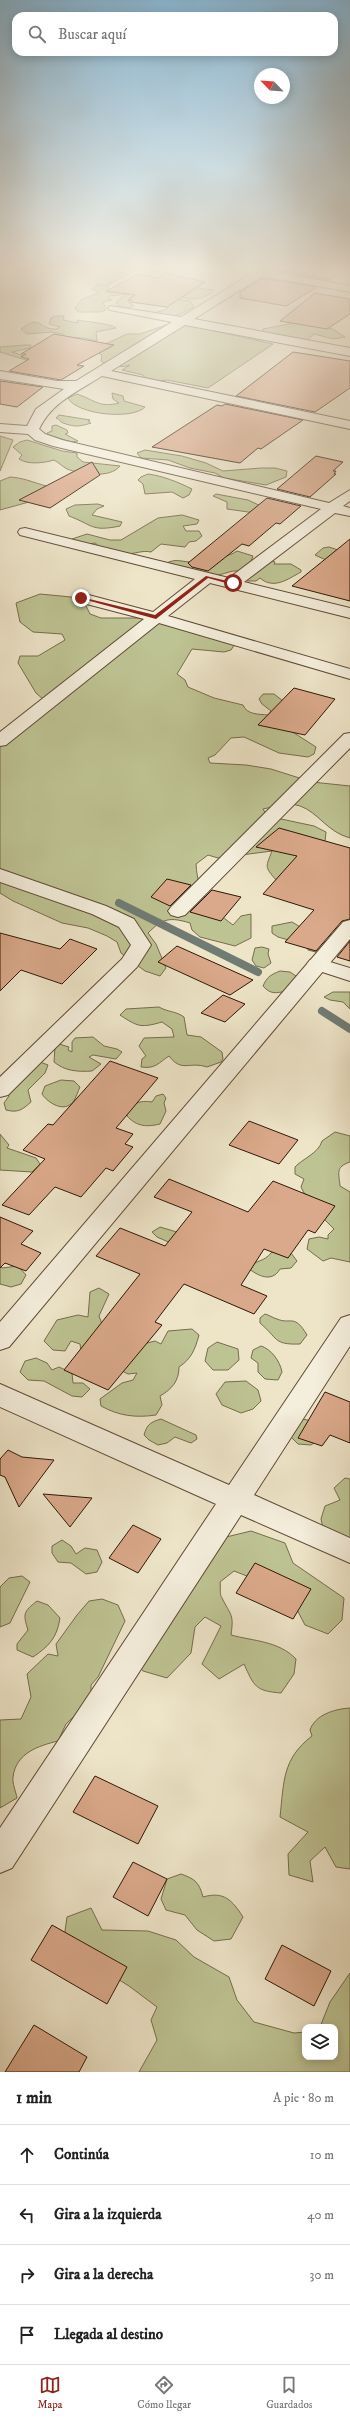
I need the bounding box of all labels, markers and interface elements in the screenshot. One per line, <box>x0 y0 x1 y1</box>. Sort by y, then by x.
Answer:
search box <box>12 12 338 56</box>
icon: search <box>26 23 48 45</box>
text: Buscar aquí <box>58 25 126 44</box>
north arrow <box>254 68 290 104</box>
route start <box>224 574 242 592</box>
route end <box>72 589 90 607</box>
map controls <box>302 2024 338 2060</box>
button: layers <box>302 2024 338 2060</box>
text: 1 min <box>16 2087 52 2109</box>
text: A pie · 80 m <box>273 2090 334 2106</box>
icon: ahead <box>16 2144 38 2166</box>
text: Continúa <box>54 2145 109 2164</box>
text: 10 m <box>310 2147 334 2163</box>
icon: left <box>16 2204 38 2226</box>
text: Gira a la izquierda <box>54 2205 162 2224</box>
text: 40 m <box>307 2207 334 2223</box>
icon: right <box>16 2264 38 2286</box>
text: Gira a la derecha <box>54 2265 153 2284</box>
text: 30 m <box>310 2267 334 2283</box>
icon: arrive <box>16 2324 38 2346</box>
text: Llegada al destino <box>54 2325 163 2344</box>
tab: Mapa <box>37 2374 62 2412</box>
tab: Cómo llegar <box>137 2374 191 2412</box>
tab: Guardados <box>266 2374 313 2412</box>

